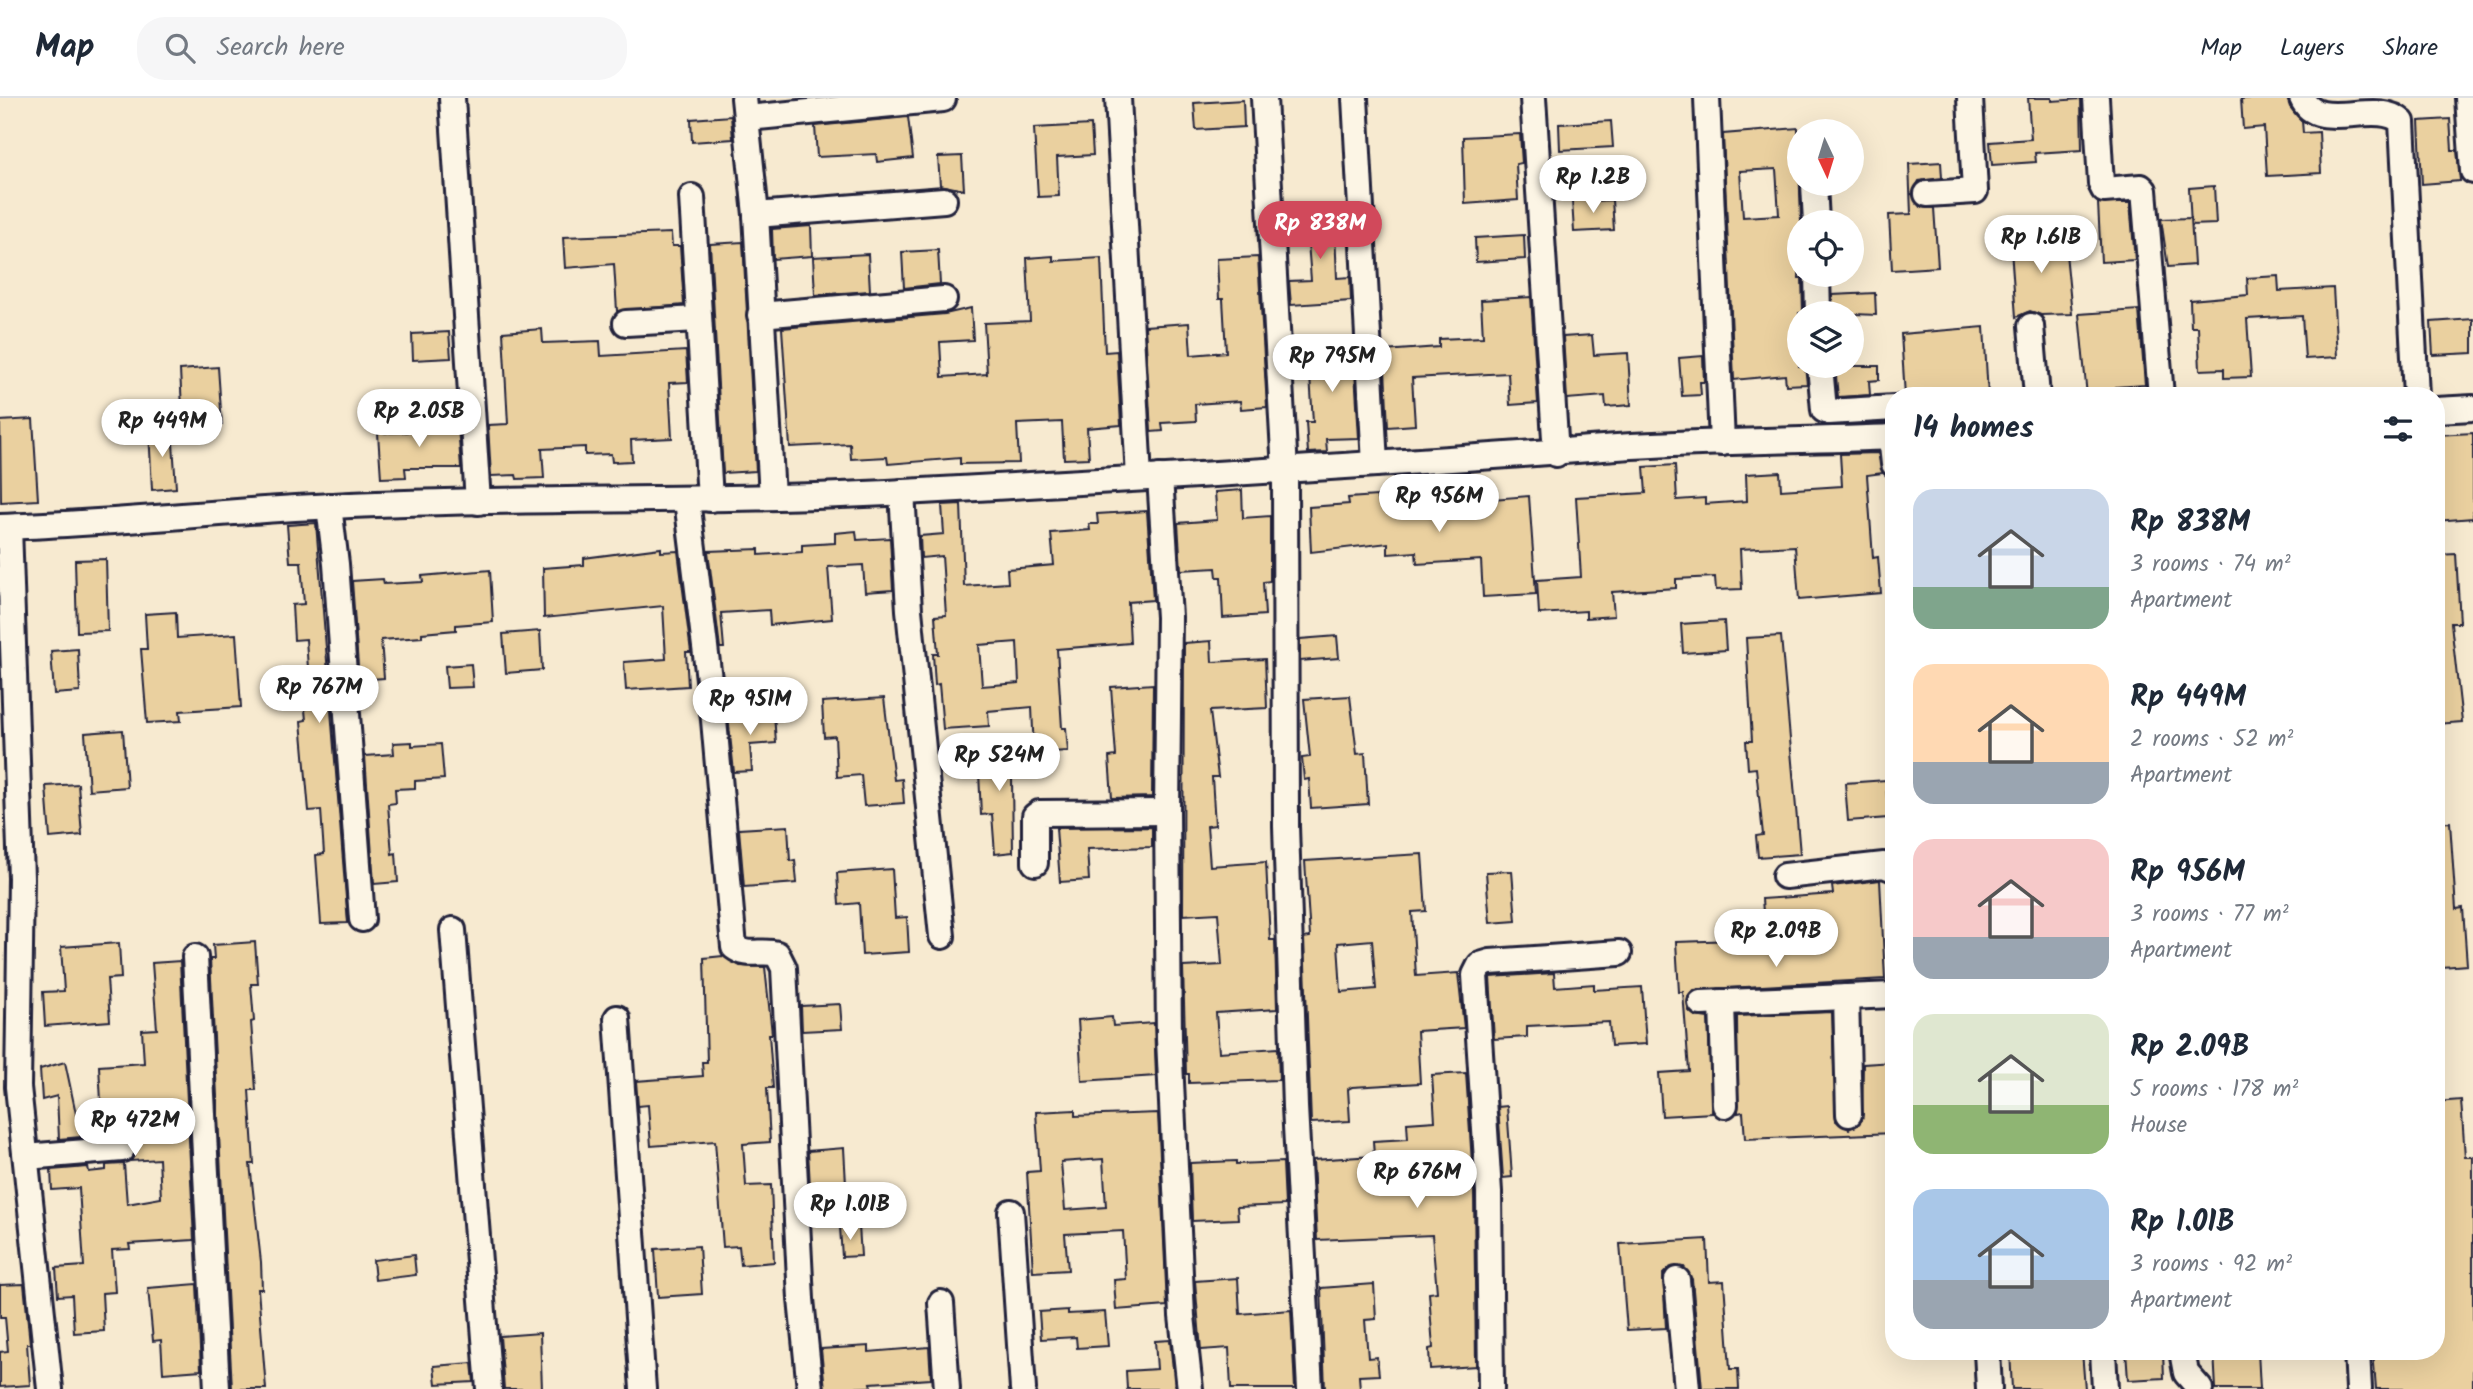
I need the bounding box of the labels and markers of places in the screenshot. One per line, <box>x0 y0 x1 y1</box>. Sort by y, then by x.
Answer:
pin: Rp 1.2B <box>1528 156 1658 215</box>
pin: Rp 838M <box>1255 202 1385 261</box>
pin: Rp 1.61B <box>1969 216 2113 275</box>
pin: Rp 795M <box>1267 334 1397 394</box>
pin: Rp 2.05B <box>347 390 491 449</box>
pin: Rp 449M <box>97 400 227 459</box>
pin: Rp 956M <box>1374 474 1504 534</box>
pin: Rp 767M <box>254 666 384 725</box>
pin: Rp 951M <box>685 678 815 737</box>
pin: Rp 524M <box>934 734 1064 793</box>
pin: Rp 2.09B <box>1704 910 1848 969</box>
pin: Rp 472M <box>70 1098 200 1158</box>
pin: Rp 676M <box>1352 1150 1482 1210</box>
pin: Rp 1.01B <box>778 1182 922 1242</box>

